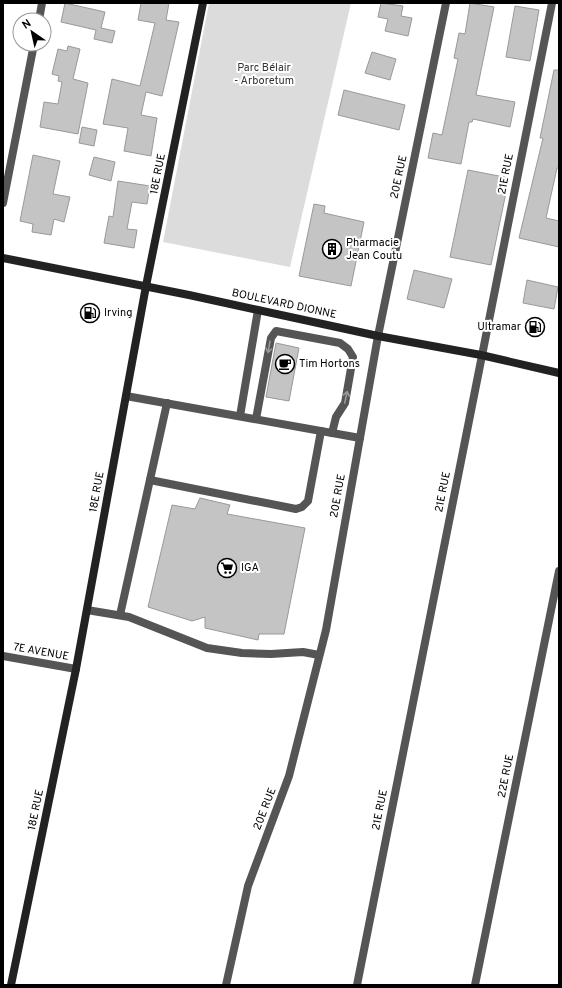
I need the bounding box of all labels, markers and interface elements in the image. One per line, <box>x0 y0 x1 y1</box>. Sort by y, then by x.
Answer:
north arrow <box>12 12 52 52</box>
text: N <box>20 17 34 33</box>
park label: Parc Bélair - Arboretum <box>234 61 294 88</box>
street label: 18E RUE <box>147 152 169 196</box>
street label: 21E RUE <box>495 152 517 196</box>
street label: 20E RUE <box>388 154 410 200</box>
place label: Pharmacie Jean Coutu <box>346 236 402 263</box>
building icon: Pharmacie Jean Coutu <box>321 238 343 260</box>
street label: BOULEVARD DIONNE <box>230 286 338 322</box>
fuel station icon: Irving <box>79 302 101 324</box>
place label: Irving <box>104 306 132 320</box>
fuel station icon: Ultramar <box>524 316 546 338</box>
place label: Ultramar <box>477 320 522 334</box>
one-way arrow <box>265 340 273 353</box>
cafe icon: Tim Hortons <box>274 353 296 375</box>
place label: Tim Hortons <box>299 357 360 371</box>
one-way arrow <box>342 391 350 404</box>
street label: 18E RUE <box>87 470 107 514</box>
street label: 21E RUE <box>432 470 454 514</box>
street label: 20E RUE <box>327 473 349 519</box>
supermarket icon: IGA <box>216 557 238 579</box>
place label: IGA <box>241 561 259 575</box>
street label: 7E AVENUE <box>12 640 70 664</box>
street label: 22E RUE <box>495 753 517 799</box>
street label: 20E RUE <box>251 786 279 832</box>
street label: 18E RUE <box>25 788 47 832</box>
street label: 21E RUE <box>369 788 391 832</box>

